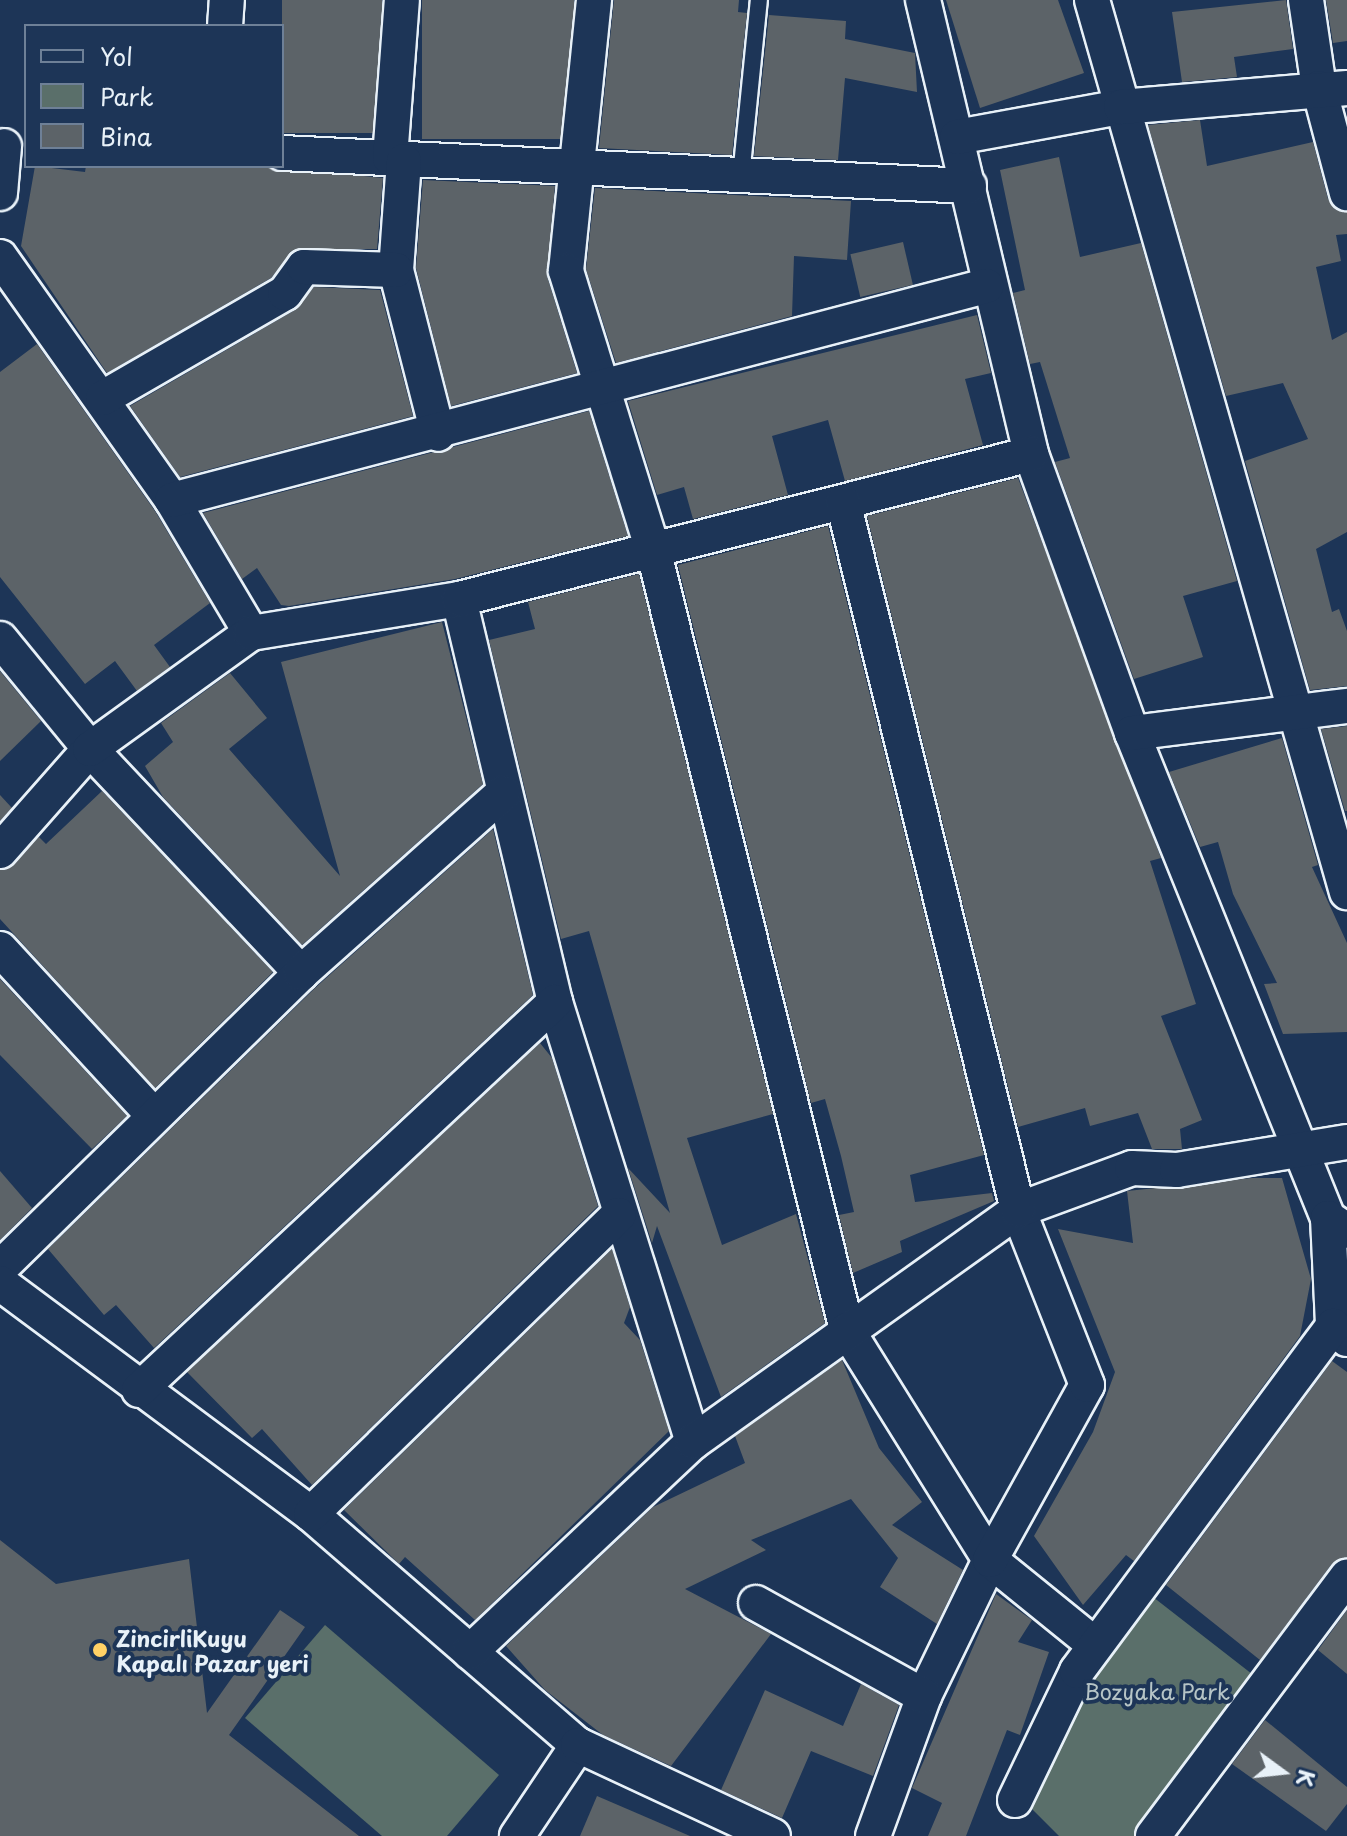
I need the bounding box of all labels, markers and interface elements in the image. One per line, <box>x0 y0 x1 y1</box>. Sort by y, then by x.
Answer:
legend <box>24 24 284 168</box>
text: Yol <box>100 38 133 74</box>
text: Park <box>100 78 154 114</box>
text: Bina <box>100 118 152 154</box>
place label: ZincirliKuyu Kapalı Pazar yeri <box>116 1624 311 1676</box>
marker: ZincirliKuyu Kapalı Pazar yeri <box>91 1641 109 1659</box>
park label: Bozyaka Park <box>1083 1678 1231 1704</box>
north arrow <box>1243 1732 1323 1812</box>
text: K <box>1289 1766 1325 1790</box>

